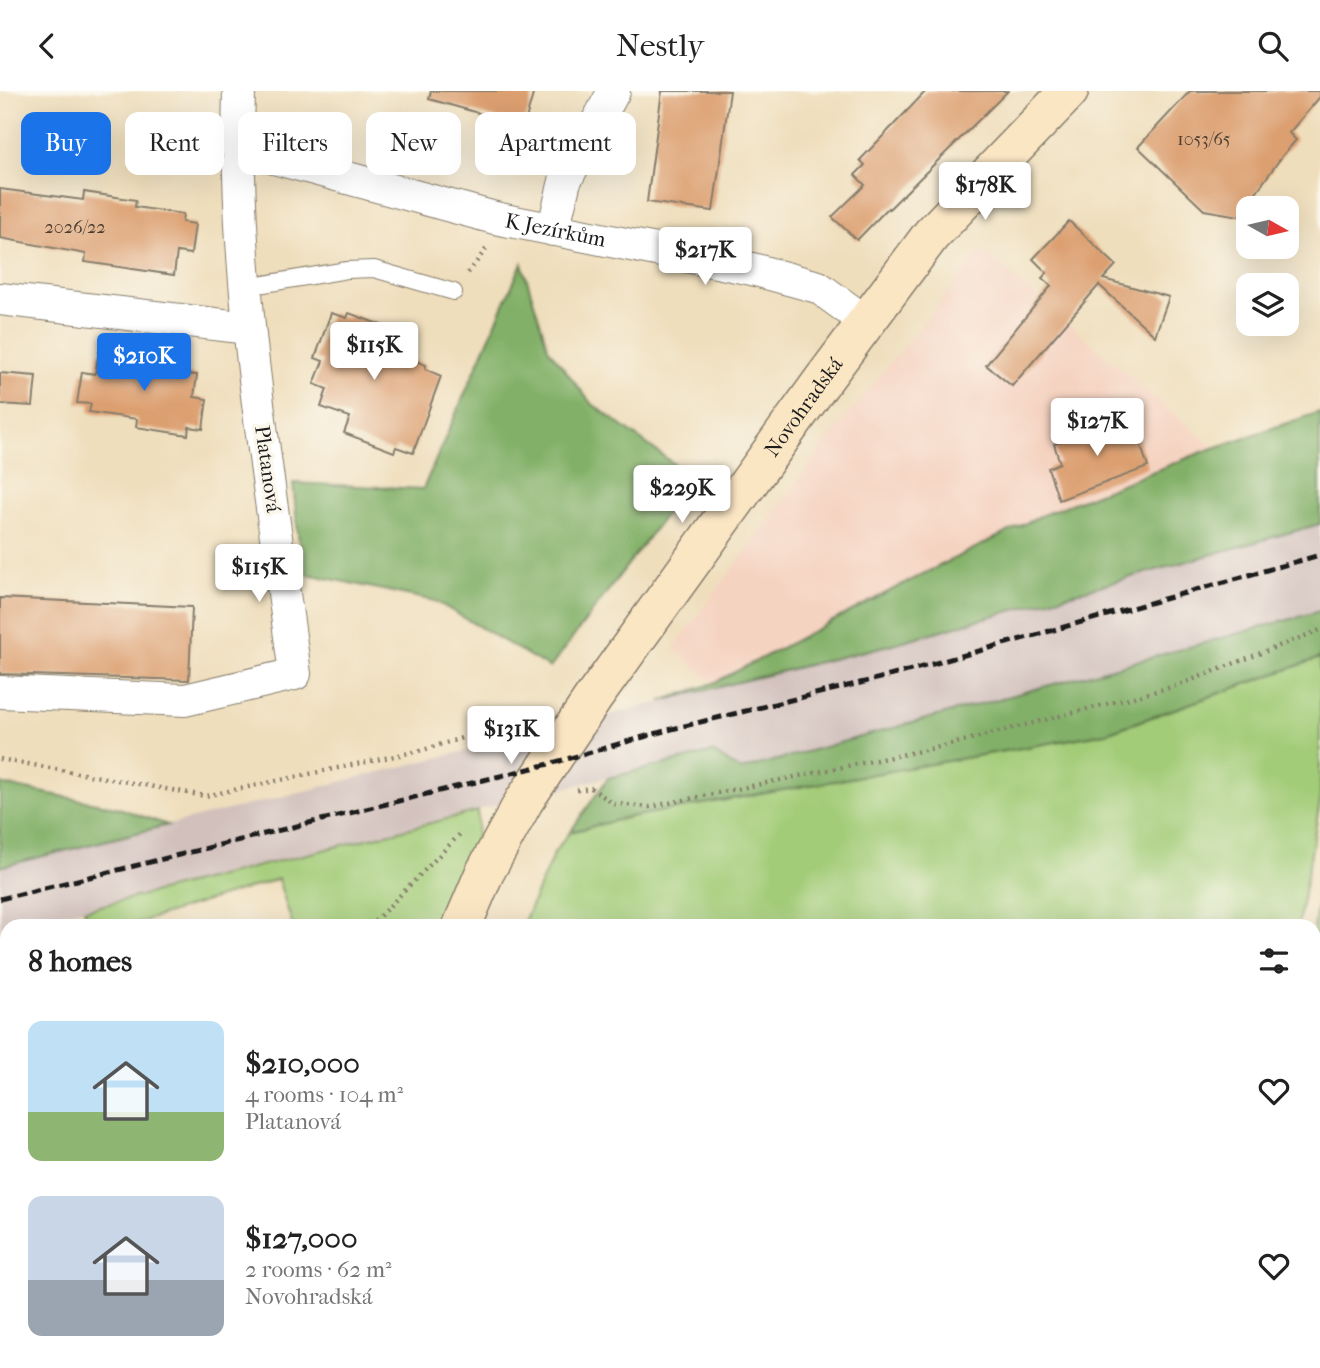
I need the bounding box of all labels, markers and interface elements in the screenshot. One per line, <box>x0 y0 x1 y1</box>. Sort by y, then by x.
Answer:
icon: back <box>28 27 66 65</box>
text: Nestly <box>616 27 704 64</box>
icon: search <box>1254 27 1292 65</box>
chip: Buy <box>21 112 111 175</box>
chip: Rent <box>125 112 224 175</box>
chip: Filters <box>238 112 352 175</box>
chip: New <box>366 112 461 175</box>
chip: Apartment <box>475 112 636 175</box>
house number: 1053/65 <box>1177 129 1231 150</box>
pin: $178K <box>936 163 1034 222</box>
text: $178K <box>955 171 1015 198</box>
north arrow <box>1236 196 1298 259</box>
map controls <box>1236 196 1299 336</box>
street label: K Jezírkům <box>503 208 608 252</box>
house number: 2026/22 <box>44 217 106 238</box>
pin: $217K <box>656 227 754 287</box>
text: $217K <box>675 236 735 263</box>
button: layers <box>1236 273 1299 336</box>
pin: $115K <box>325 323 423 382</box>
text: $115K <box>346 331 402 358</box>
pin: $210K <box>95 334 193 393</box>
text: $210K <box>113 342 175 369</box>
street label: Novohradská <box>760 352 848 461</box>
pin: $127K <box>1048 399 1146 458</box>
text: $127K <box>1067 407 1127 434</box>
street label: Platanová <box>250 424 286 514</box>
pin: $229K <box>633 465 731 525</box>
text: $229K <box>649 474 715 501</box>
pin: $115K <box>210 545 308 604</box>
text: $115K <box>231 553 287 580</box>
pin: $131K <box>462 707 560 766</box>
text: $131K <box>483 715 539 742</box>
icon: filters <box>1255 942 1293 980</box>
text: 8 homes <box>28 944 132 979</box>
text: $210,000 <box>245 1046 360 1081</box>
icon: home <box>84 1049 168 1133</box>
icon: heart <box>1255 1072 1293 1110</box>
text: 4 rooms · 104 m² <box>245 1081 403 1108</box>
text: Platanová <box>245 1108 341 1135</box>
text: $127,000 <box>245 1221 357 1256</box>
icon: home <box>84 1224 168 1308</box>
icon: heart <box>1255 1247 1293 1285</box>
text: 2 rooms · 62 m² <box>245 1256 392 1283</box>
text: Novohradská <box>245 1283 373 1310</box>

